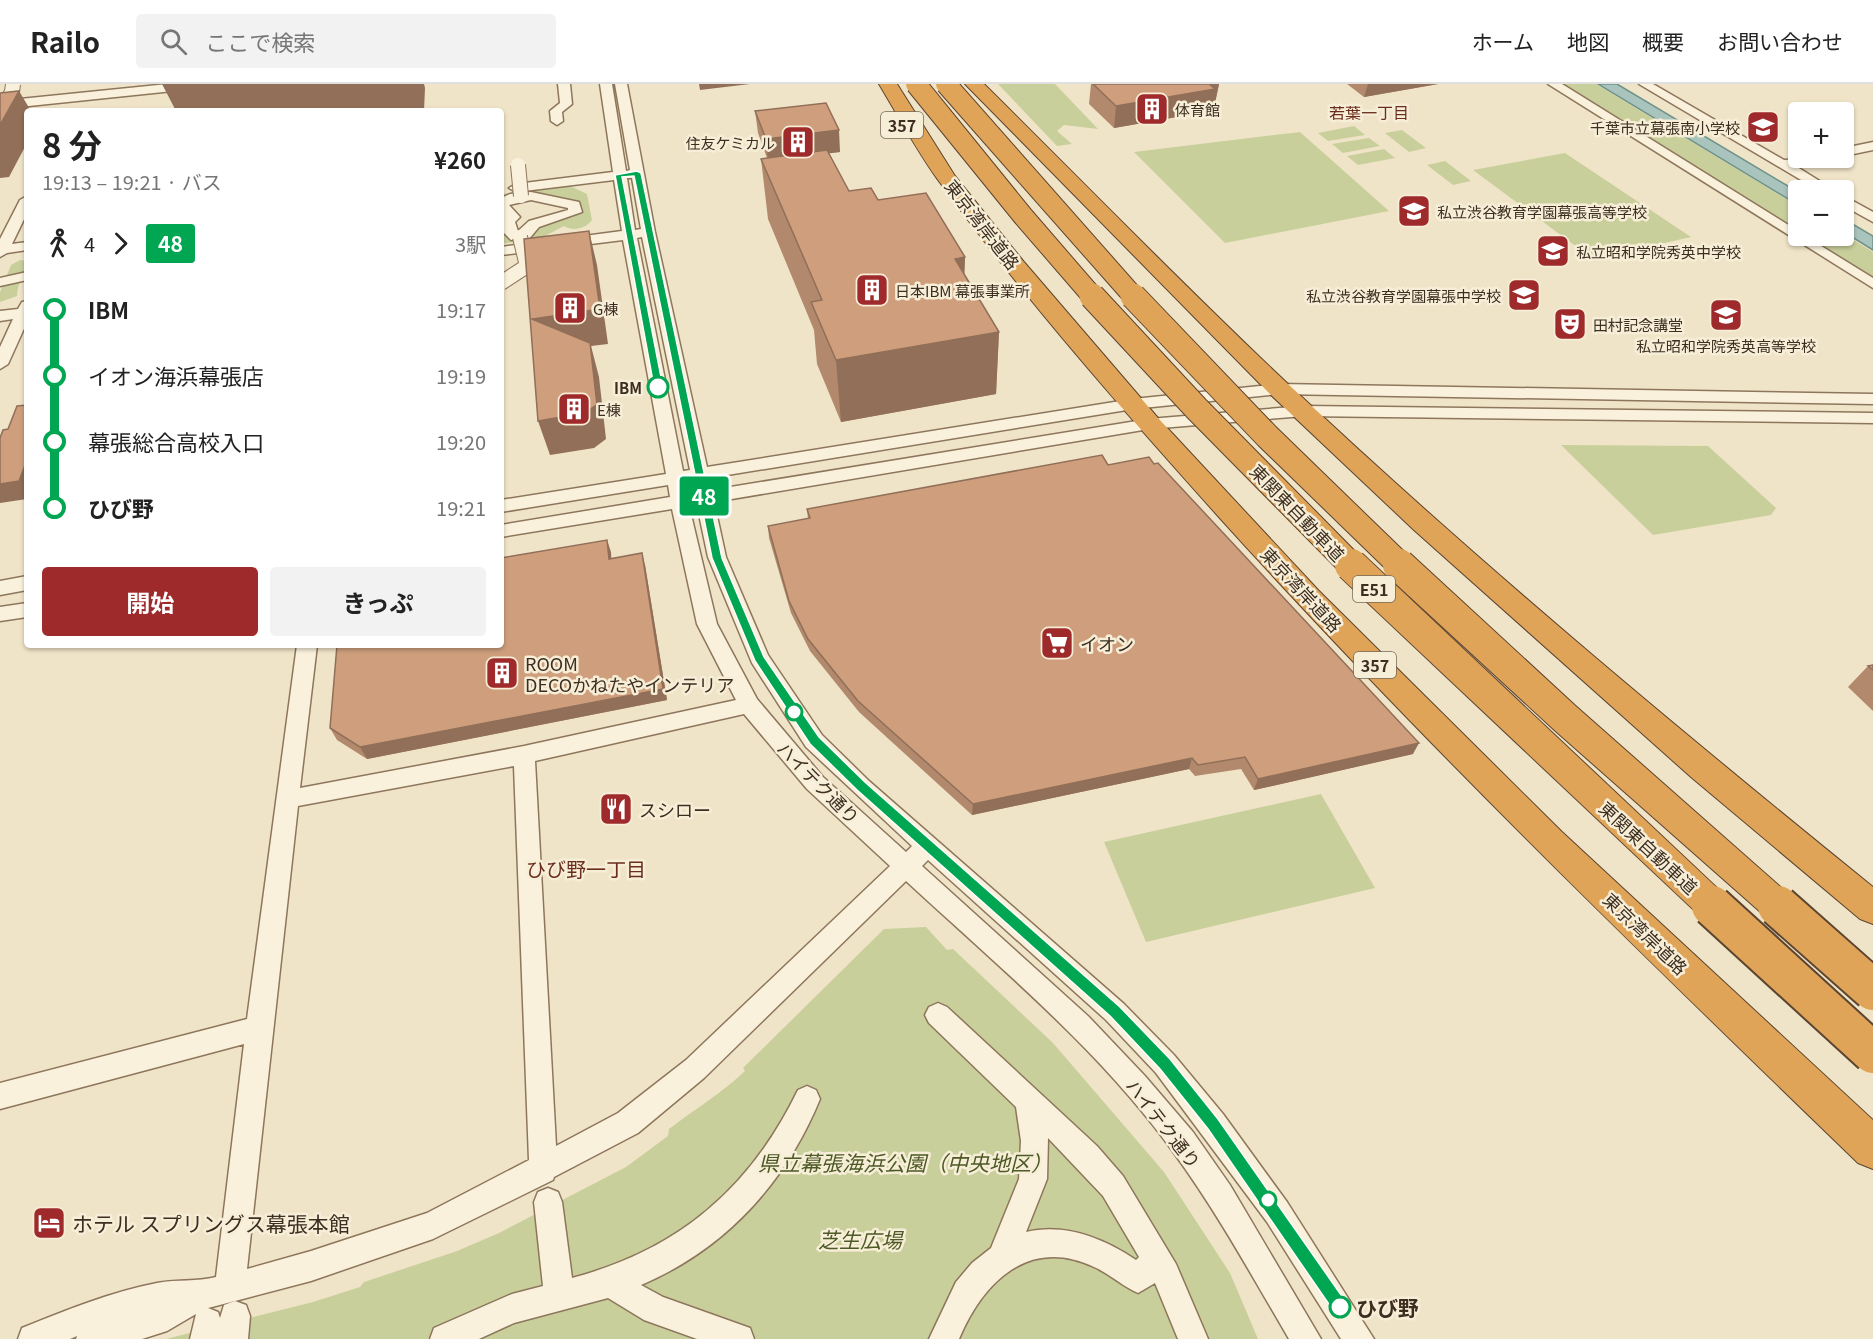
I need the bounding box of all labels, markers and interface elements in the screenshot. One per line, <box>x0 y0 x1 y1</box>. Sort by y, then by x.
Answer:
search box <box>136 14 556 68</box>
text: Railo <box>30 21 100 61</box>
icon: search <box>157 25 190 58</box>
text: ここで検索 <box>205 25 315 57</box>
text: ホーム <box>1472 26 1534 56</box>
text: 地図 <box>1567 26 1609 56</box>
text: 概要 <box>1642 26 1684 56</box>
text: お問い合わせ <box>1717 26 1843 56</box>
building icon: 体育館 <box>1134 91 1170 127</box>
place label: 体育館 <box>1175 99 1220 120</box>
district label: 若葉一丁目 <box>1329 100 1409 124</box>
map controls <box>1788 102 1854 246</box>
button: + <box>1788 102 1854 168</box>
school or university icon: 千葉市立幕張南小学校 <box>1745 109 1781 145</box>
road number: 357 <box>881 112 923 138</box>
place label: 千葉市立幕張南小学校 <box>1590 117 1740 138</box>
text: 8 分 <box>42 120 102 168</box>
building icon: 住友ケミカル <box>780 124 816 160</box>
place label: 住友ケミカル <box>685 132 775 153</box>
text: ¥260 <box>434 143 486 175</box>
text: 19:13 – 19:21 · バス <box>42 167 222 196</box>
street label: 東京湾岸道路 <box>940 173 1026 275</box>
button: − <box>1788 180 1854 246</box>
school or university icon: 私立渋谷教育学園幕張高等学校 <box>1396 193 1432 229</box>
place label: 私立渋谷教育学園幕張高等学校 <box>1437 201 1647 222</box>
icon: walk <box>42 227 75 260</box>
icon: forward <box>104 227 137 260</box>
text: 48 <box>158 228 183 258</box>
text: 4 <box>84 229 95 258</box>
text: 3駅 <box>455 229 486 258</box>
school or university icon: 私立昭和学院秀英中学校 <box>1535 233 1571 269</box>
place label: 私立昭和学院秀英中学校 <box>1576 241 1741 262</box>
building icon: 日本IBM 幕張事業所 <box>854 272 890 308</box>
school or university icon: 私立渋谷教育学園幕張中学校 <box>1506 277 1542 313</box>
place label: 日本IBM 幕張事業所 <box>895 280 1030 301</box>
place label: 私立渋谷教育学園幕張中学校 <box>1306 285 1501 306</box>
building icon: G棟 <box>552 290 588 326</box>
text: IBM <box>88 293 129 325</box>
text: 19:17 <box>436 295 486 324</box>
school or university icon: 私立昭和学院秀英高等学校 <box>1708 297 1744 333</box>
place label: G棟 <box>593 298 618 319</box>
theatre icon: 田村記念講堂 <box>1552 306 1588 342</box>
place label: 田村記念講堂 <box>1593 314 1683 335</box>
place label: 私立昭和学院秀英高等学校 <box>1636 335 1816 356</box>
text: イオン海浜幕張店 <box>88 359 264 391</box>
text: 19:19 <box>436 361 486 390</box>
marker: IBM <box>647 376 669 398</box>
place label: IBM <box>614 377 642 398</box>
building icon: E棟 <box>556 391 592 427</box>
place label: E棟 <box>597 399 621 420</box>
text: 幕張総合高校入口 <box>88 425 264 457</box>
text: 19:20 <box>436 427 486 456</box>
street label: 東関東自動車道 <box>1245 458 1351 566</box>
line badge: 48 <box>677 476 731 516</box>
text: 48 <box>692 481 716 511</box>
text: ひび野 <box>88 491 154 523</box>
text: 19:21 <box>436 493 486 522</box>
street label: 東京湾岸道路 <box>1256 541 1348 637</box>
button: 開始 <box>42 567 258 636</box>
button: きっぷ <box>270 567 486 636</box>
road number: E51 <box>1353 576 1395 602</box>
supermarket icon: イオン <box>1039 625 1075 661</box>
place label: イオン <box>1080 630 1134 656</box>
place label: ROOM DECOかねたやインテリア <box>525 650 734 697</box>
road number: 357 <box>1354 652 1396 678</box>
building icon: ROOM DECOかねたやインテリア <box>484 655 520 691</box>
unlabelled marker <box>785 703 803 721</box>
street label: ハイテク通り <box>772 735 866 829</box>
restaurant icon: スシロー <box>598 791 634 827</box>
street label: 東関東自動車道 <box>1594 795 1704 899</box>
place label: スシロー <box>639 796 711 822</box>
district label: ひび野一丁目 <box>526 854 646 883</box>
street label: 東京湾岸道路 <box>1598 886 1694 980</box>
street label: ハイテク通り <box>1121 1073 1207 1173</box>
park label: 県立幕張海浜公園（中央地区） <box>758 1147 1052 1177</box>
unlabelled marker <box>1259 1191 1277 1209</box>
hotel icon: ホテル スプリングス幕張本館 <box>31 1205 67 1241</box>
place label: ホテル スプリングス幕張本館 <box>72 1208 350 1238</box>
park label: 芝生広場 <box>818 1224 904 1254</box>
place label: ひび野 <box>1356 1292 1419 1322</box>
marker: ひび野 <box>1329 1296 1351 1318</box>

